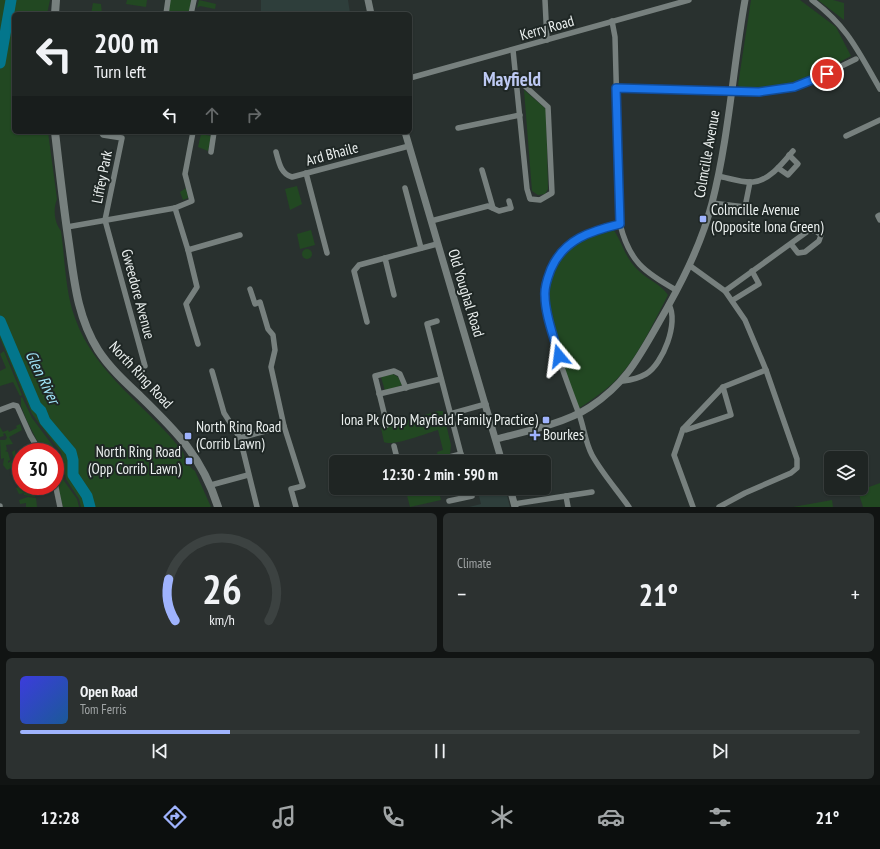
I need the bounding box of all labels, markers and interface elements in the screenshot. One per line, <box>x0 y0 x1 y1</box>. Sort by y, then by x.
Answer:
street label: Kerry Road <box>518 11 576 44</box>
text: 200 m <box>94 24 158 61</box>
icon: left <box>28 28 80 80</box>
pin <box>810 57 844 91</box>
text: Turn left <box>94 60 146 83</box>
icon: arrive <box>816 63 838 85</box>
district label: Mayfield <box>483 67 541 91</box>
icon: left <box>159 104 181 126</box>
icon: ahead <box>201 104 223 126</box>
icon: right <box>243 104 265 126</box>
street label: Colmcille Avenue <box>689 109 724 199</box>
street label: Ard Bhaile <box>304 137 360 170</box>
street label: Liffey Park <box>87 149 116 205</box>
place label: Colmcille Avenue (Opposite Iona Green) <box>711 200 824 236</box>
marker: Colmcille Avenue (Opposite Iona Green) <box>698 214 708 224</box>
street label: Old Youghal Road <box>444 246 489 339</box>
street label: Gweedore Avenue <box>117 247 160 341</box>
position arrow <box>538 335 580 377</box>
street label: North Ring Road <box>105 337 177 412</box>
water label: Glen River <box>22 347 66 409</box>
place label: Iona Pk (Opp Mayfield Family Practice) <box>341 410 538 429</box>
marker: Iona Pk (Opp Mayfield Family Practice) <box>541 415 551 425</box>
place label: North Ring Road (Corrib Lawn) <box>196 417 281 453</box>
place label: Bourkes <box>543 425 584 444</box>
marker: Bourkes <box>530 430 540 440</box>
marker: North Ring Road (Corrib Lawn) <box>183 431 193 441</box>
place label: North Ring Road (Opp Corrib Lawn) <box>88 442 181 478</box>
speed limit sign: 30 <box>12 443 64 495</box>
map controls <box>824 451 868 495</box>
button: layers <box>824 451 868 495</box>
marker: North Ring Road (Opp Corrib Lawn) <box>184 456 194 466</box>
text: 12:30 · 2 min · 590 m <box>382 465 498 484</box>
text: Climate <box>457 555 491 572</box>
text: 26 <box>202 561 241 614</box>
text: 21° <box>639 575 678 614</box>
text: − <box>457 580 466 608</box>
text: + <box>851 580 860 608</box>
text: km/h <box>209 609 234 628</box>
text: Open Road <box>80 682 138 701</box>
text: Tom Ferris <box>80 701 126 718</box>
icon: previous <box>149 740 171 762</box>
icon: pause <box>429 740 451 762</box>
icon: next <box>709 740 731 762</box>
icon: directions <box>161 803 189 831</box>
icon: music <box>270 803 298 831</box>
icon: phone <box>379 803 407 831</box>
icon: climate <box>488 803 516 831</box>
icon: car <box>597 803 625 831</box>
icon: filters <box>706 803 734 831</box>
text: 12:28 <box>41 806 80 829</box>
text: 21° <box>816 806 839 829</box>

